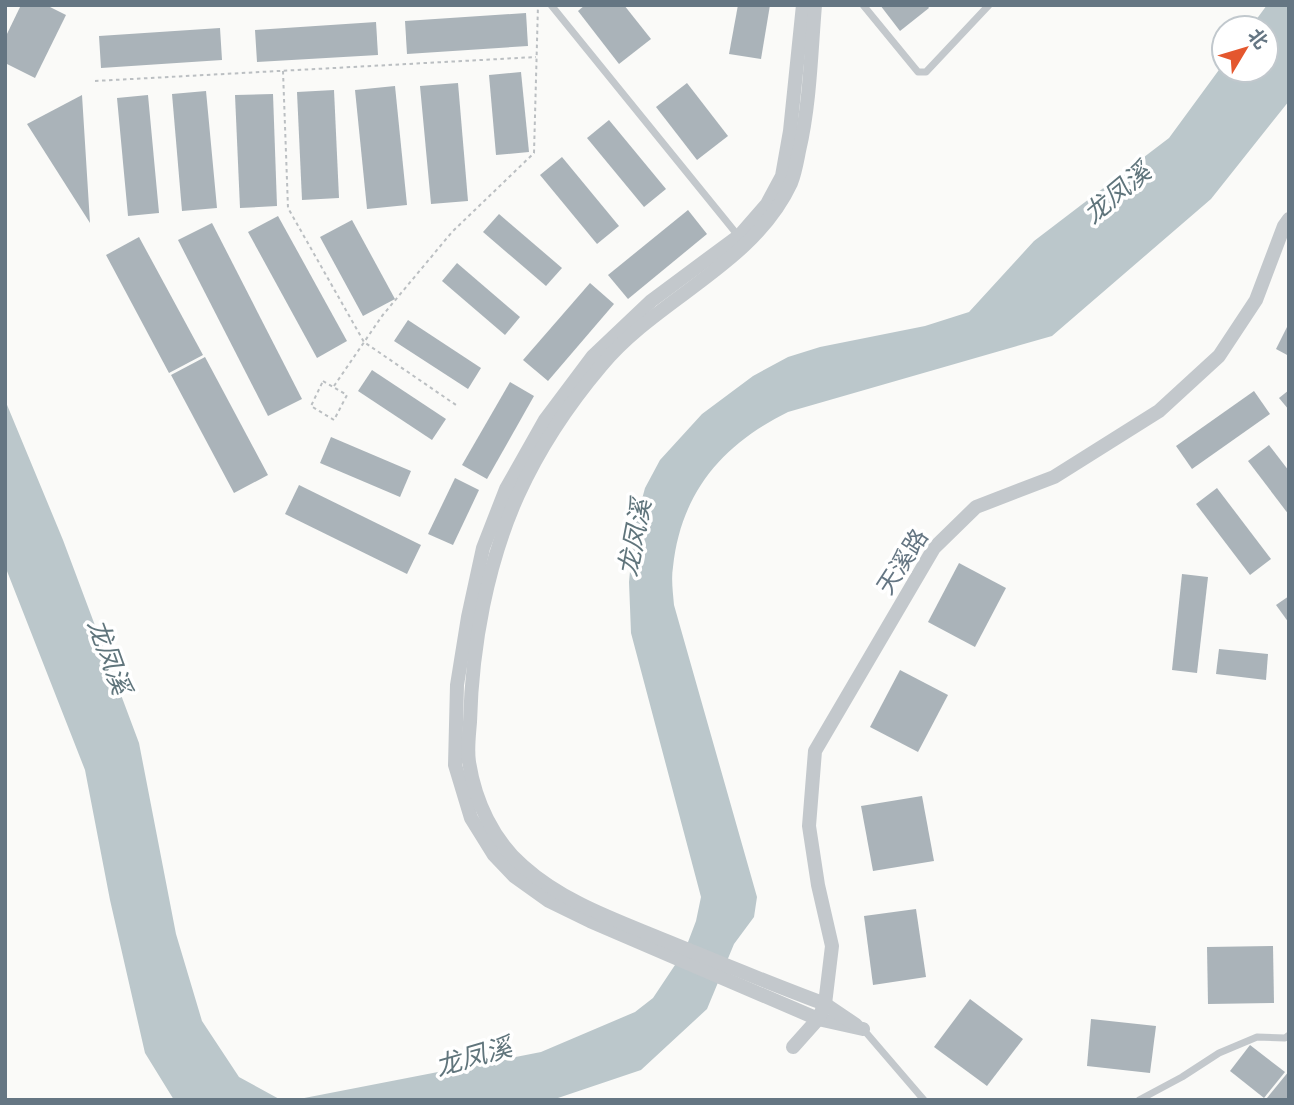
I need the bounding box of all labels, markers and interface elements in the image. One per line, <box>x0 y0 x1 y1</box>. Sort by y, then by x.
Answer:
north arrow <box>1210 14 1280 84</box>
text: 北 <box>1242 25 1272 54</box>
water label: 龙凤溪 <box>1078 155 1160 231</box>
water label: 龙凤溪 <box>613 494 659 579</box>
street label: 天溪路 <box>871 524 935 600</box>
water label: 龙凤溪 <box>80 615 137 702</box>
water label: 龙凤溪 <box>432 1032 519 1084</box>

